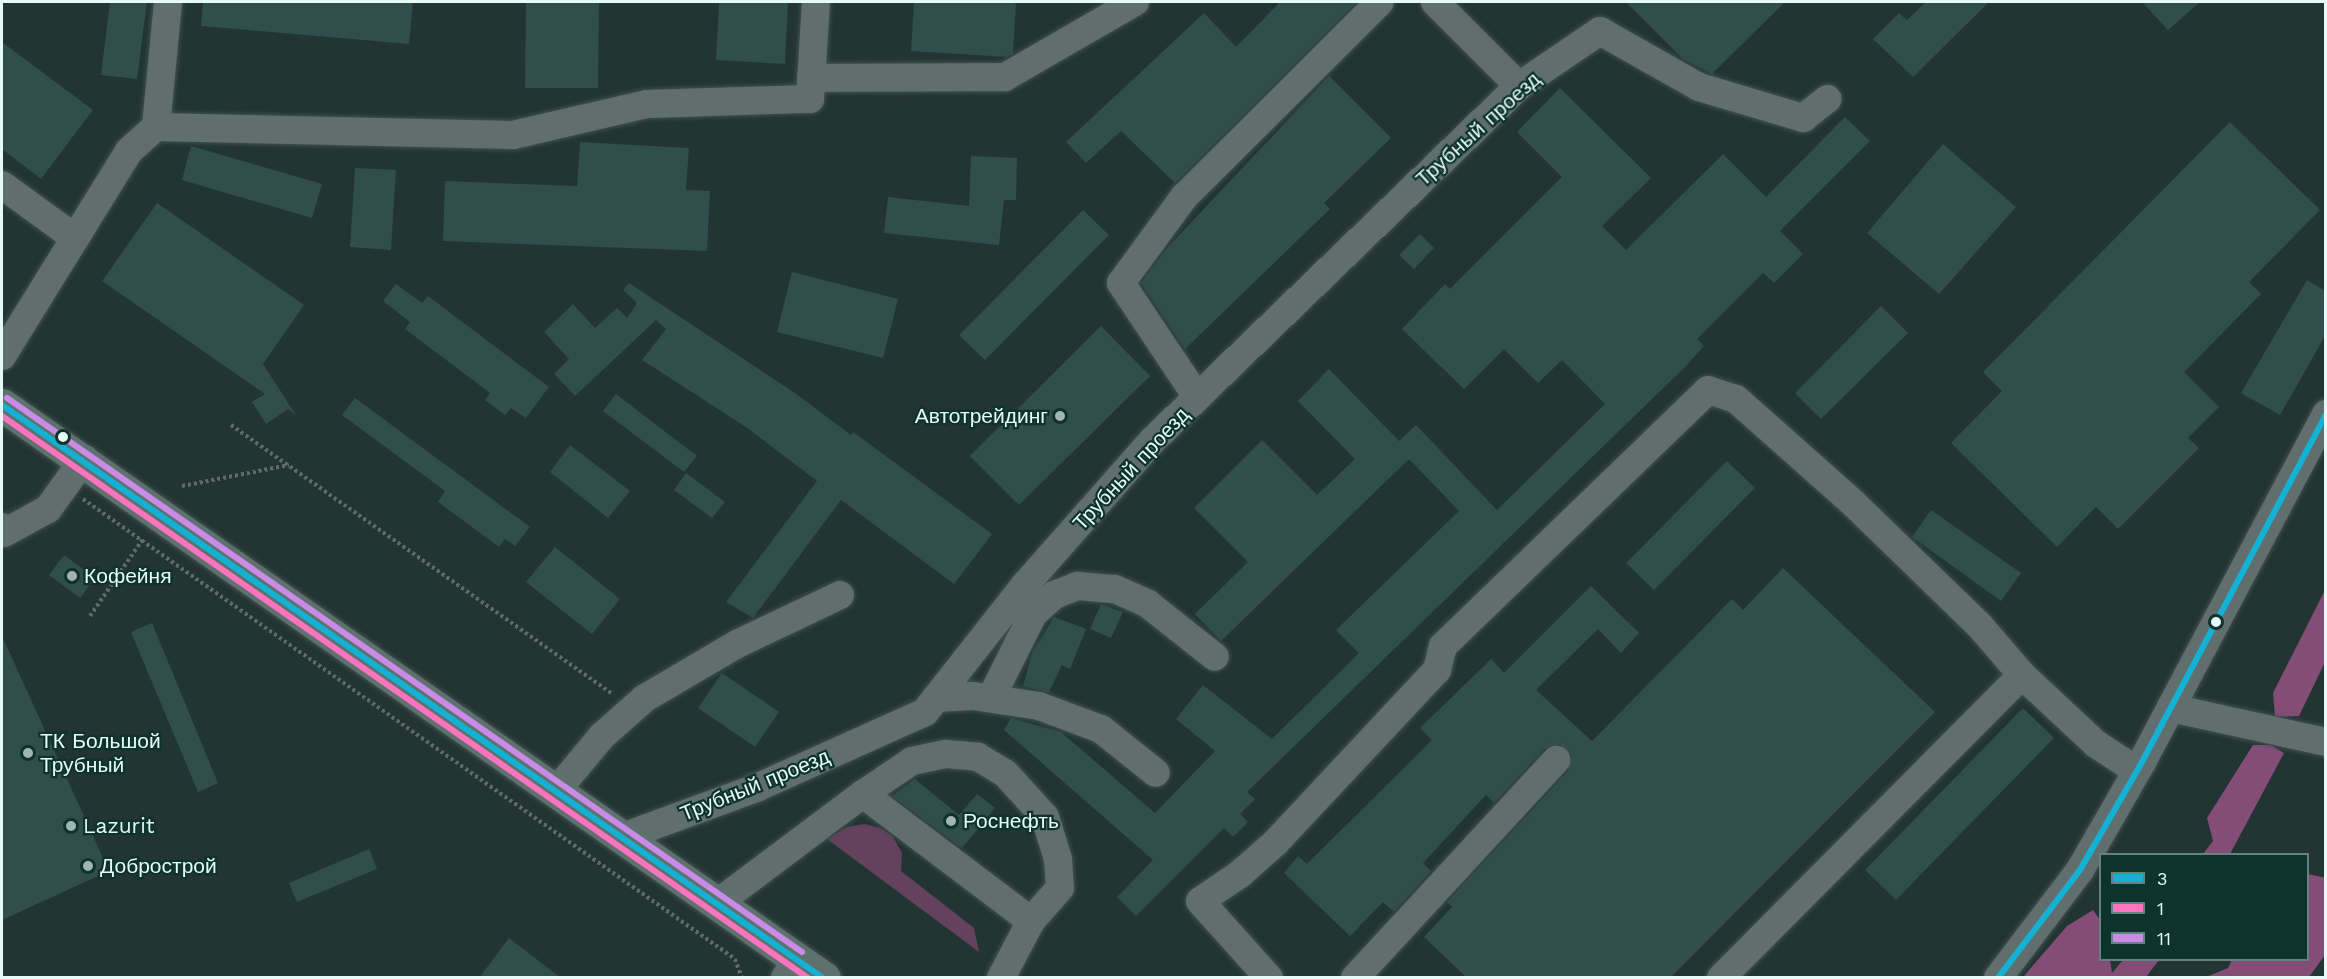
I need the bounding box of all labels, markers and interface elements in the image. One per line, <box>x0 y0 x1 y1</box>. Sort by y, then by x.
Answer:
street label: Трубный проезд <box>1411 67 1545 191</box>
street label: Трубный проезд <box>1068 402 1194 536</box>
place label: Автотрейдинг <box>915 403 1048 429</box>
marker: Автотрейдинг <box>1053 409 1067 423</box>
unlabelled marker <box>57 431 69 443</box>
place label: Кофейня <box>84 563 172 589</box>
marker: Кофейня <box>65 569 79 583</box>
unlabelled marker <box>2210 616 2222 628</box>
place label: ТК Большой Трубный <box>40 728 161 778</box>
street label: Трубный проезд <box>677 744 833 826</box>
marker: ТК Большой Трубный <box>21 746 35 760</box>
place label: Роснефть <box>963 808 1059 834</box>
place label: Lazurit <box>83 813 155 839</box>
marker: Роснефть <box>944 814 958 828</box>
marker: Lazurit <box>64 819 78 833</box>
place label: Добрострой <box>100 853 217 879</box>
legend <box>2099 853 2309 961</box>
marker: Добрострой <box>81 859 95 873</box>
text: 3 <box>2157 868 2168 889</box>
text: 1 <box>2157 898 2164 919</box>
text: 11 <box>2157 928 2171 949</box>

